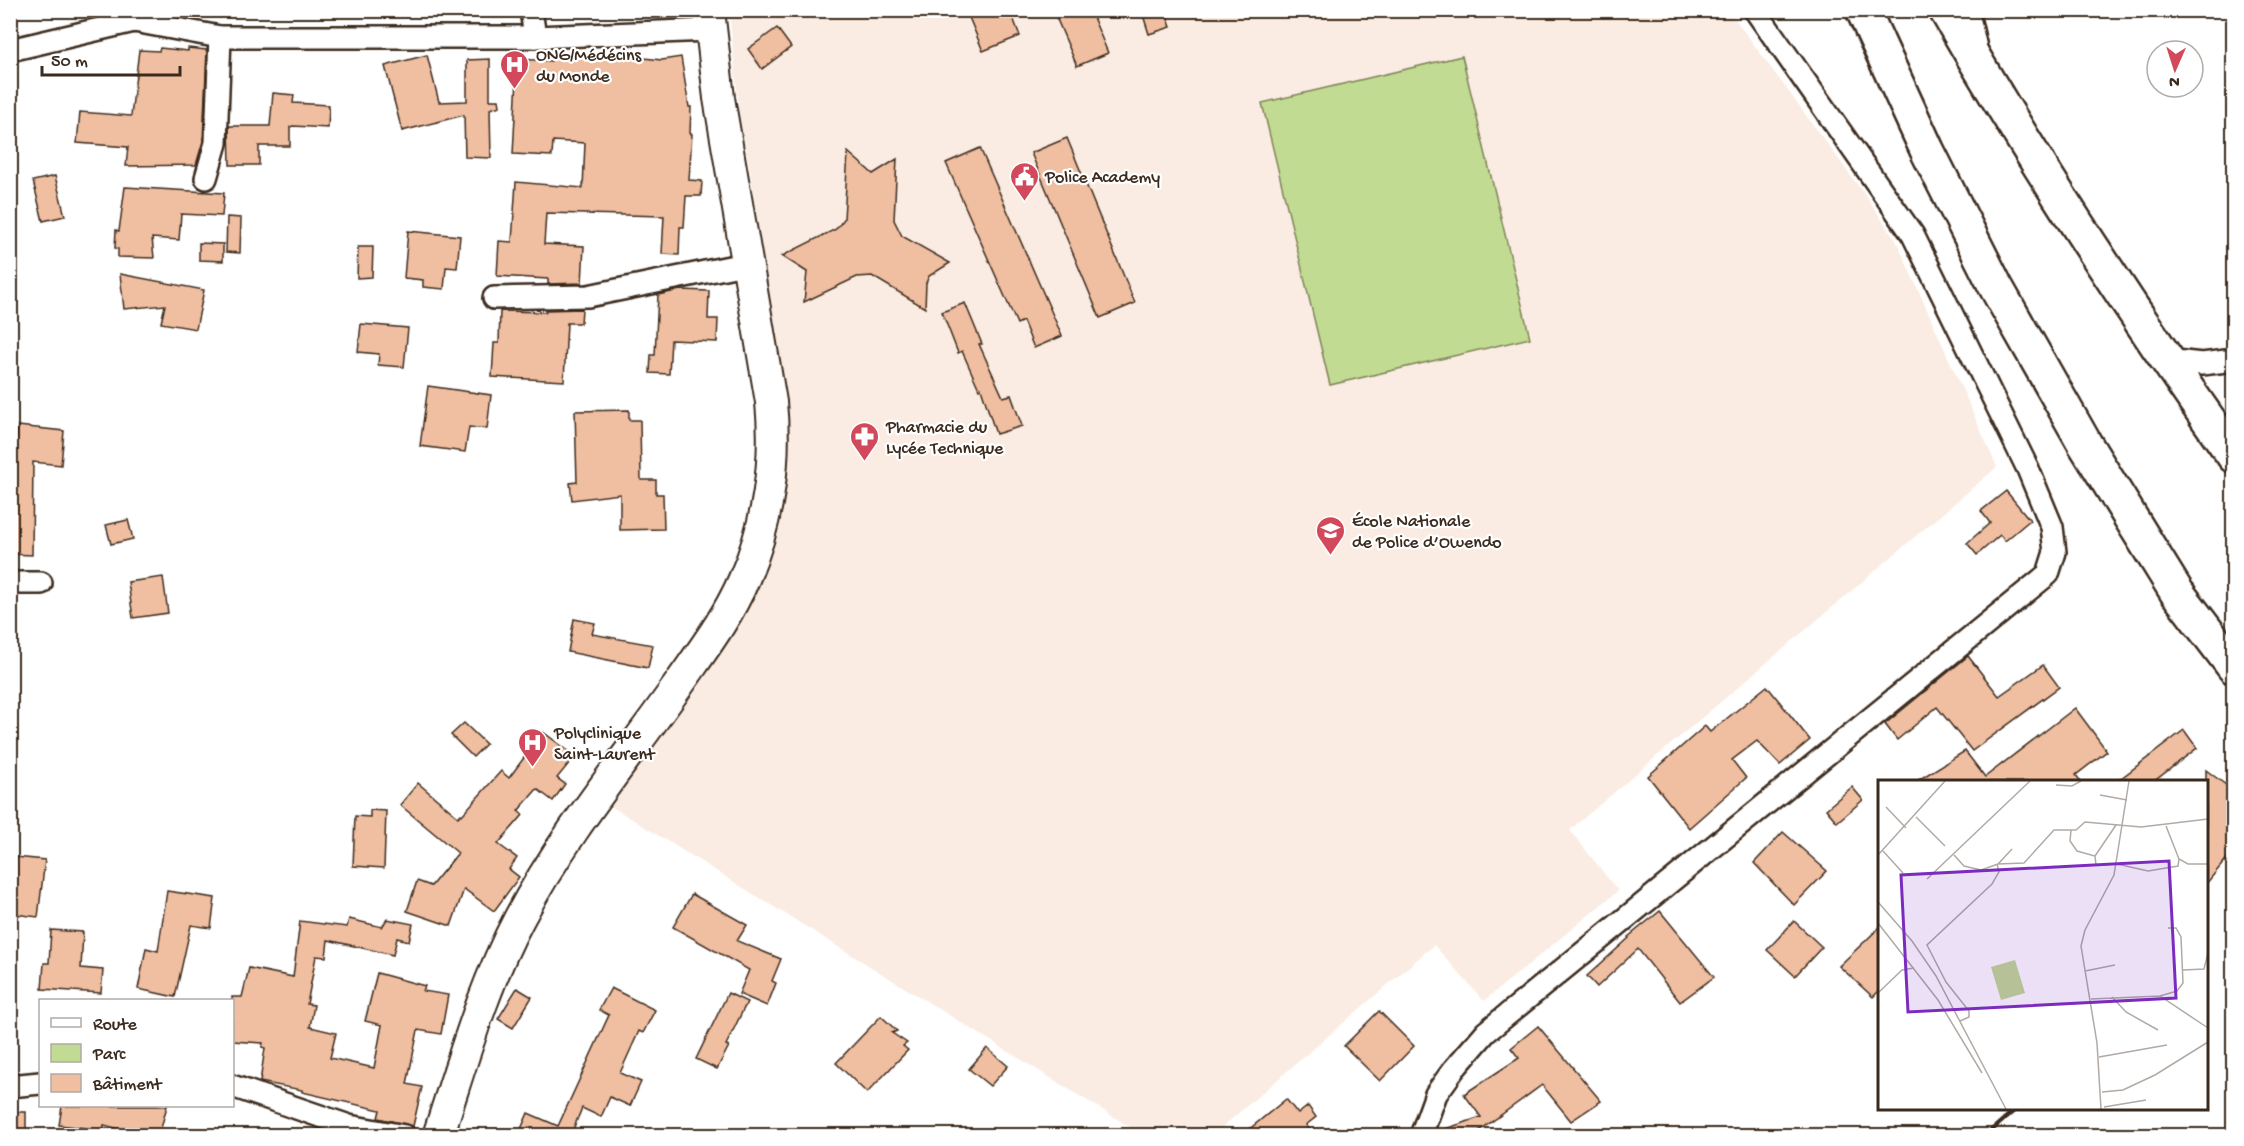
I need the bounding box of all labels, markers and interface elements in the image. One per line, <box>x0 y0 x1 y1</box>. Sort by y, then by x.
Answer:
scale bar <box>42 39 180 77</box>
north arrow <box>2145 39 2205 99</box>
place label: ONG/Médécins du Monde <box>536 46 642 88</box>
hospital icon: ONG/Médécins du Monde <box>499 48 531 90</box>
text: 50 m <box>51 52 88 73</box>
text: N <box>2168 71 2180 90</box>
public building icon: Police Academy <box>1008 160 1040 202</box>
place label: Police Academy <box>1044 168 1160 189</box>
place label: Pharmacie du Lycée Technique <box>885 418 1004 460</box>
pharmacy icon: Pharmacie du Lycée Technique <box>849 420 881 462</box>
place label: École Nationale de Police d’Owendo <box>1352 512 1502 554</box>
school or university icon: École Nationale de Police d’Owendo <box>1315 514 1347 556</box>
place label: Polyclinique Saint-Laurent <box>553 724 656 766</box>
hospital icon: Polyclinique Saint-Laurent <box>517 726 549 768</box>
inset map <box>1878 780 2208 1110</box>
legend <box>39 999 234 1107</box>
text: Route <box>93 1015 138 1036</box>
text: Parc <box>92 1045 126 1066</box>
text: Bâtiment <box>92 1075 163 1096</box>

